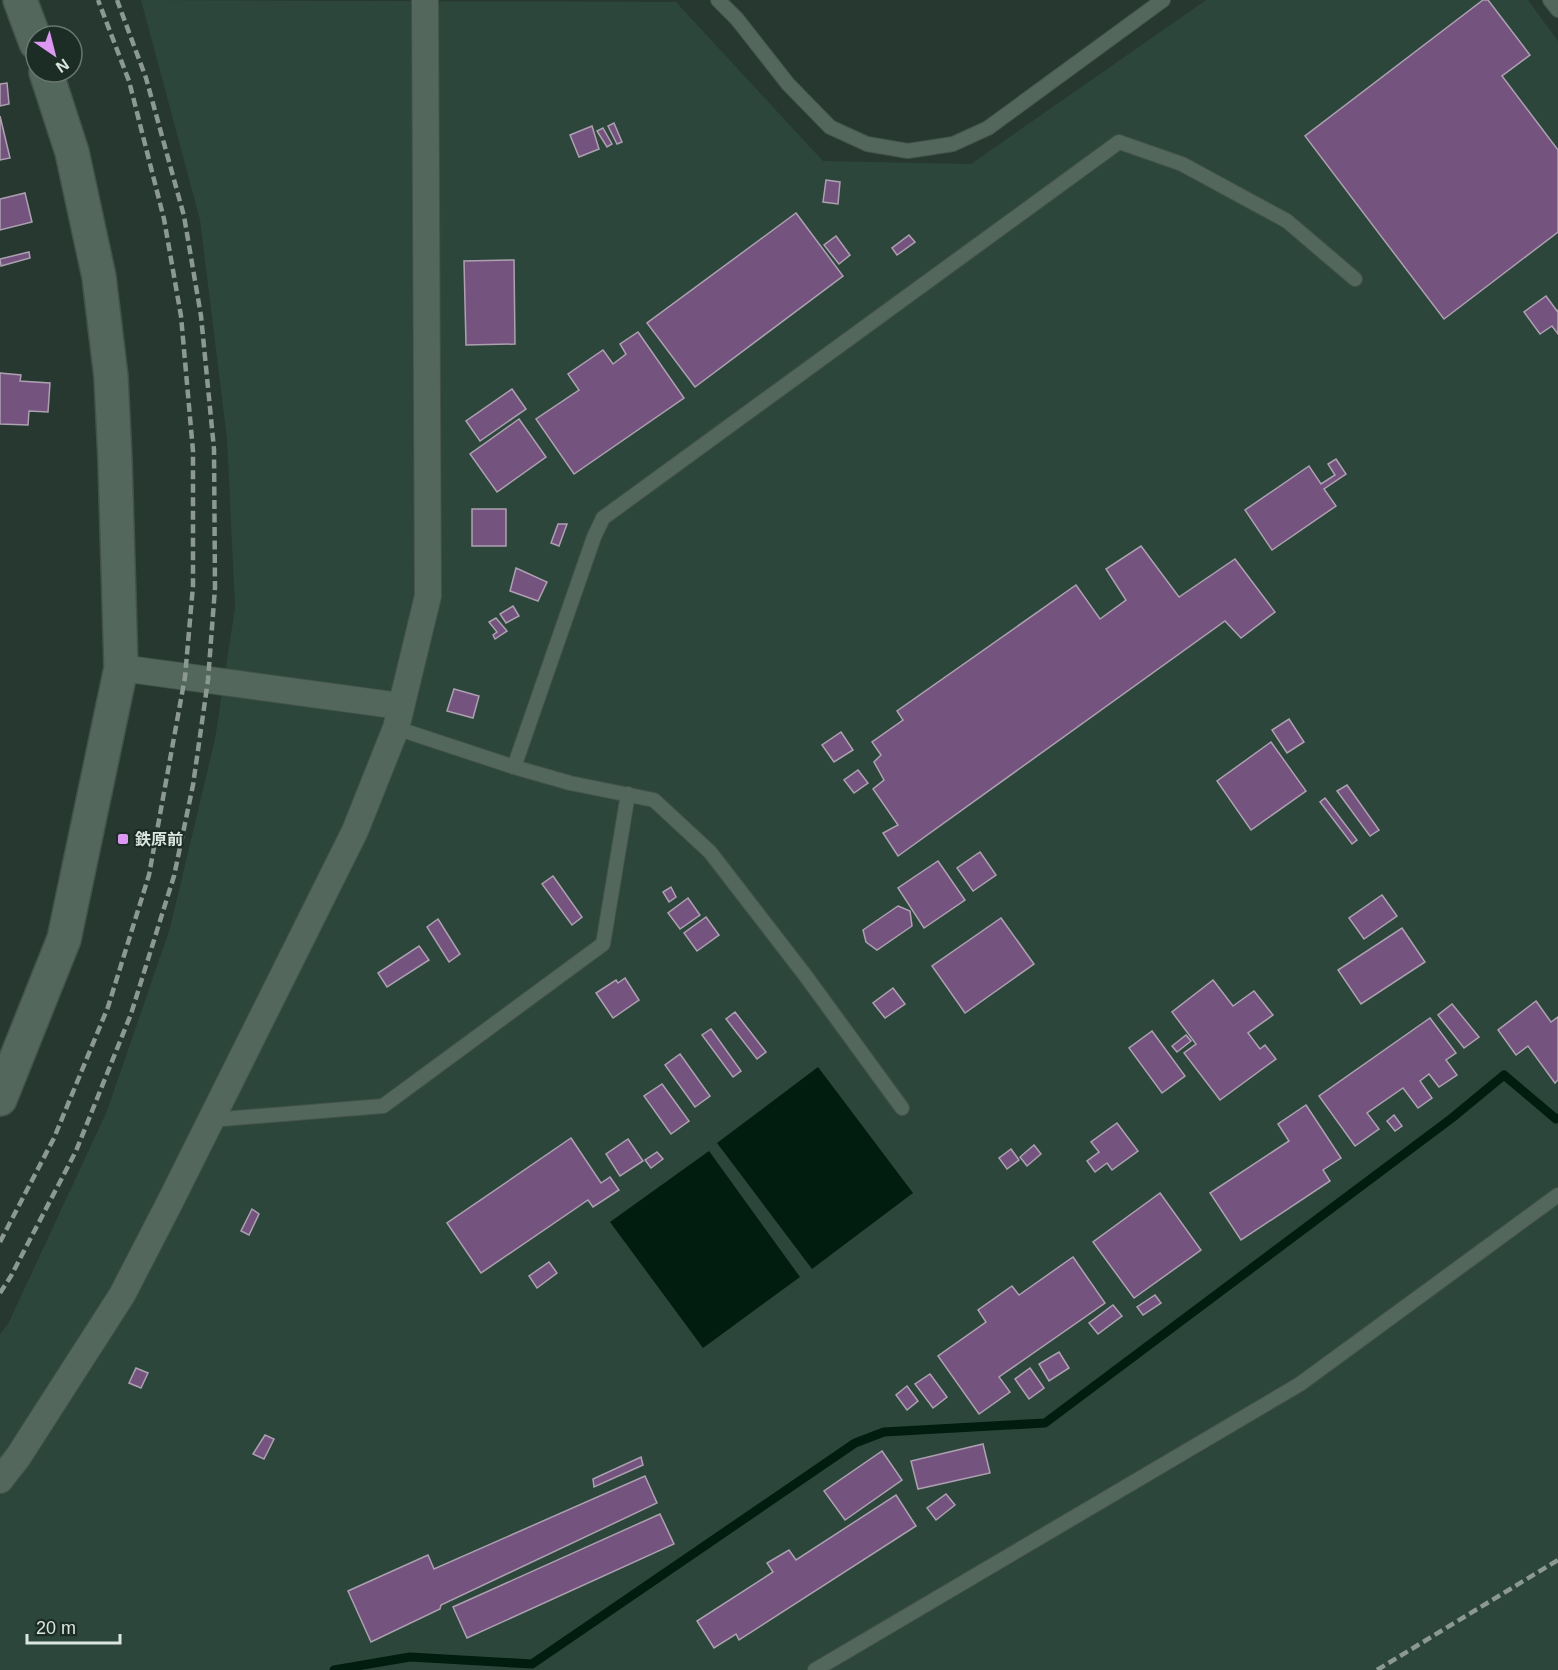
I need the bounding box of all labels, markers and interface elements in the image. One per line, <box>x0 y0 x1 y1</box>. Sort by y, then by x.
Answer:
north arrow <box>24 24 84 84</box>
text: N <box>53 56 72 76</box>
place label: 鉄原前 <box>135 830 183 848</box>
marker: 鉄原前 <box>116 832 130 846</box>
scale bar <box>27 1607 120 1645</box>
text: 20 m <box>36 1618 76 1638</box>

